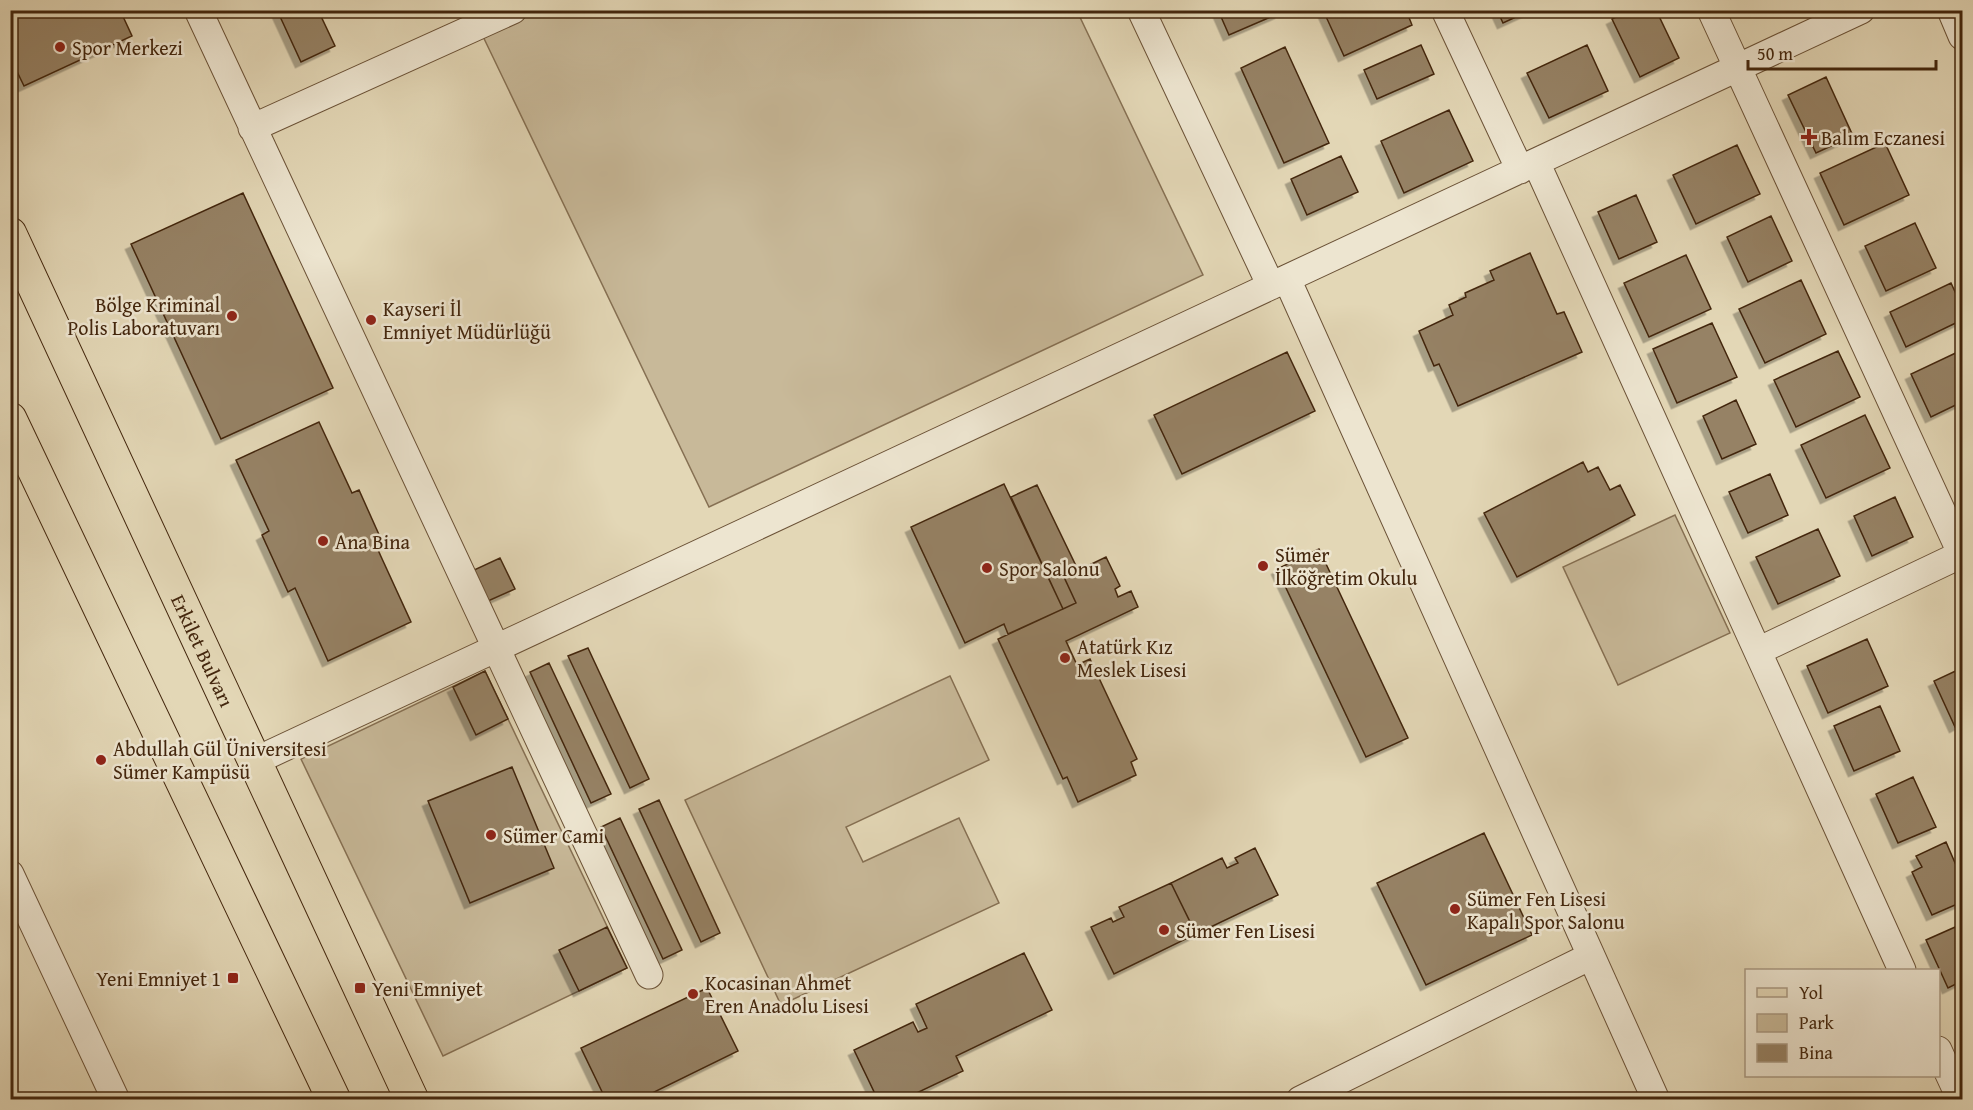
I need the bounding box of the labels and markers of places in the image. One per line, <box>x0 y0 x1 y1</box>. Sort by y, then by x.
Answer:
place label: Spor Merkezi <box>72 33 183 62</box>
marker: Spor Merkezi <box>53 40 67 54</box>
place label: Balım Eczanesi <box>1821 123 1946 152</box>
marker: Balım Eczanesi <box>1802 130 1816 144</box>
place label: Bölge Kriminal Polis Laboratuvarı <box>67 290 220 342</box>
place label: Kayseri İl Emniyet Müdürlüğü <box>383 294 551 346</box>
marker: Bölge Kriminal Polis Laboratuvarı <box>225 309 239 323</box>
marker: Kayseri İl Emniyet Müdürlüğü <box>364 313 378 327</box>
place label: Ana Bina <box>335 527 410 556</box>
marker: Ana Bina <box>316 534 330 548</box>
place label: Sümer İlköğretim Okulu <box>1275 540 1418 592</box>
place label: Spor Salonu <box>999 554 1100 583</box>
marker: Sümer İlköğretim Okulu <box>1256 559 1270 573</box>
marker: Spor Salonu <box>980 561 994 575</box>
place label: Atatürk Kız Meslek Lisesi <box>1077 632 1187 684</box>
marker: Atatürk Kız Meslek Lisesi <box>1058 651 1072 665</box>
place label: Abdullah Gül Üniversitesi Sümer Kampüsü <box>113 734 327 786</box>
marker: Abdullah Gül Üniversitesi Sümer Kampüsü <box>94 753 108 767</box>
place label: Sümer Cami <box>503 821 605 850</box>
marker: Sümer Cami <box>484 828 498 842</box>
place label: Sümer Fen Lisesi Kapalı Spor Salonu <box>1467 884 1625 936</box>
marker: Sümer Fen Lisesi Kapalı Spor Salonu <box>1448 902 1462 916</box>
place label: Sümer Fen Lisesi <box>1176 916 1316 945</box>
marker: Sümer Fen Lisesi <box>1157 923 1171 937</box>
place label: Yeni Emniyet 1 <box>96 964 221 993</box>
place label: Kocasinan Ahmet Eren Anadolu Lisesi <box>705 968 869 1020</box>
marker: Yeni Emniyet 1 <box>226 971 240 985</box>
place label: Yeni Emniyet <box>372 974 483 1003</box>
marker: Yeni Emniyet <box>353 981 367 995</box>
marker: Kocasinan Ahmet Eren Anadolu Lisesi <box>686 987 700 1001</box>

